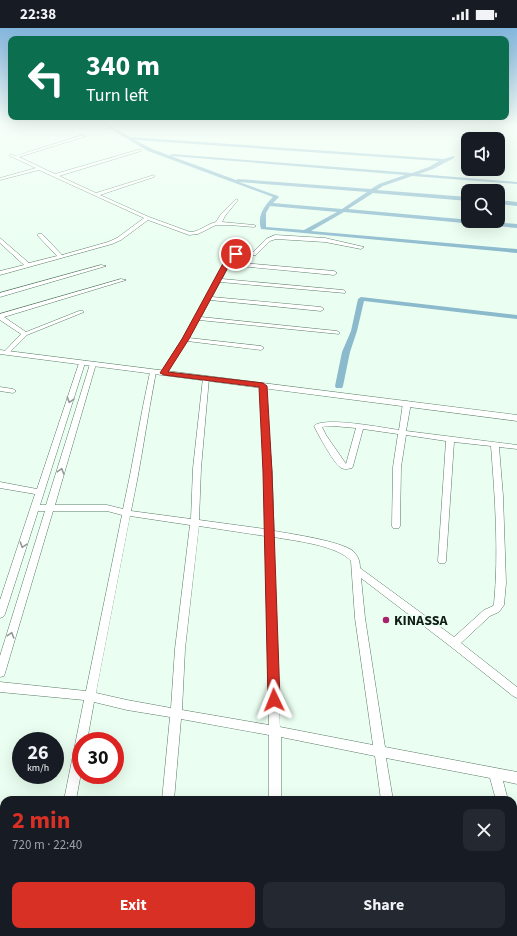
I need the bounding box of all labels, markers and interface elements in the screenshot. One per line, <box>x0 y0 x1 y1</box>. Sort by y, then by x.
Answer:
text: 22:38 <box>20 4 56 25</box>
text: 340 m <box>86 46 160 86</box>
icon: left <box>20 52 72 104</box>
text: Turn left <box>86 83 148 108</box>
map controls <box>461 132 505 228</box>
button: sound <box>461 132 505 176</box>
button: search <box>461 184 505 228</box>
pin <box>219 237 253 271</box>
icon: arrive <box>225 243 247 265</box>
one-way arrow <box>67 396 75 403</box>
one-way arrow <box>56 468 65 475</box>
one-way arrow <box>19 541 28 548</box>
place label: KINASSA <box>394 611 448 631</box>
marker: KINASSA <box>381 615 391 625</box>
one-way arrow <box>6 632 15 639</box>
position arrow <box>253 679 295 721</box>
speed limit sign: 30 <box>72 732 124 784</box>
text: 26 <box>27 739 49 767</box>
text: km/h <box>27 761 49 775</box>
text: 2 min <box>12 803 70 838</box>
button: close <box>463 809 505 851</box>
text: 720 m · 22:40 <box>12 836 82 854</box>
button: Exit <box>12 882 255 928</box>
button: Share <box>263 882 505 928</box>

